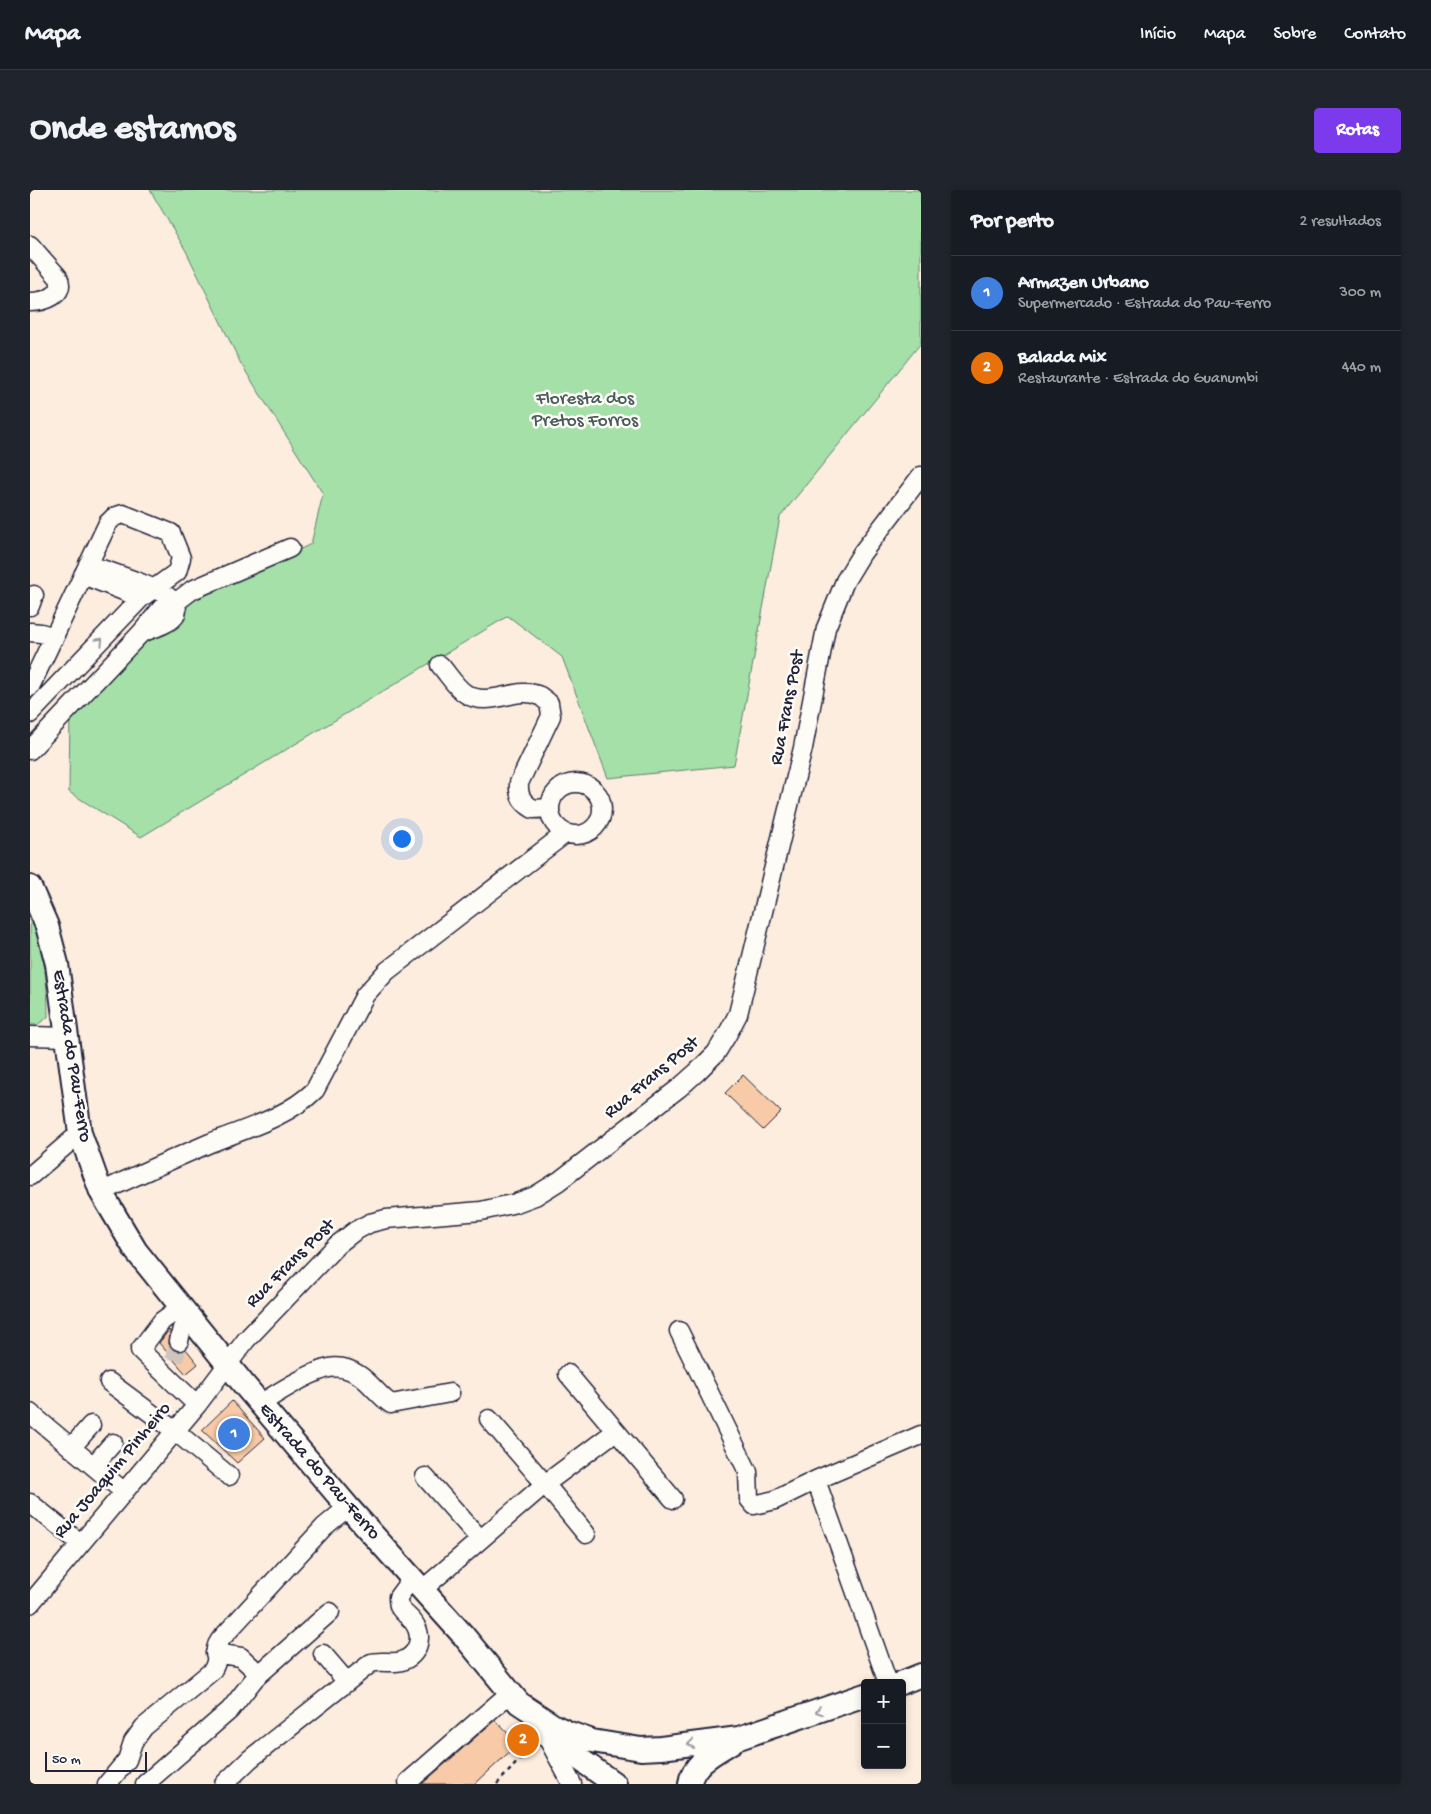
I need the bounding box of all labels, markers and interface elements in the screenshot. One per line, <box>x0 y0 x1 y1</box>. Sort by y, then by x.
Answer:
text: Mapa <box>25 20 80 49</box>
text: Início <box>1140 24 1176 45</box>
text: Mapa <box>1204 24 1245 45</box>
text: Sobre <box>1273 24 1316 45</box>
text: Contato <box>1344 24 1406 45</box>
button: Rotas <box>1314 108 1401 153</box>
text: Onde estamos <box>30 110 235 151</box>
text: Por perto <box>971 210 1054 235</box>
text: 2 resultados <box>1300 213 1381 232</box>
text: Armazen Urbano <box>1018 272 1149 295</box>
text: 1 <box>984 284 990 303</box>
text: 300 m <box>1339 284 1381 303</box>
text: Supermercado · Estrada do Pau-Ferro <box>1018 295 1271 314</box>
text: Balada Mix <box>1018 347 1106 370</box>
text: 2 <box>983 359 991 378</box>
text: 440 m <box>1342 359 1381 378</box>
text: Restaurante · Estrada do Guanumbi <box>1018 370 1258 389</box>
park label: Floresta dos Pretos Forros <box>531 388 639 433</box>
one-way arrow <box>94 637 103 646</box>
street label: Rua Frans Post <box>766 646 811 767</box>
your location <box>389 826 415 852</box>
street label: Estrada do Pau-Ferro <box>46 968 96 1144</box>
street label: Rua Frans Post <box>600 1030 706 1124</box>
street label: Rua Frans Post <box>242 1213 342 1313</box>
street label: Rua Joaquim Pinheiro <box>49 1398 177 1544</box>
street label: Estrada do Pau-Ferro <box>253 1399 385 1545</box>
pin: 1 <box>218 1415 250 1453</box>
map controls <box>861 1679 906 1769</box>
button: + <box>861 1679 906 1724</box>
one-way arrow <box>815 1705 823 1715</box>
pin: 2 <box>507 1721 539 1759</box>
button: − <box>861 1724 906 1769</box>
one-way arrow <box>687 1738 695 1749</box>
scale bar <box>45 1749 148 1772</box>
text: 50 m <box>52 1752 81 1769</box>

